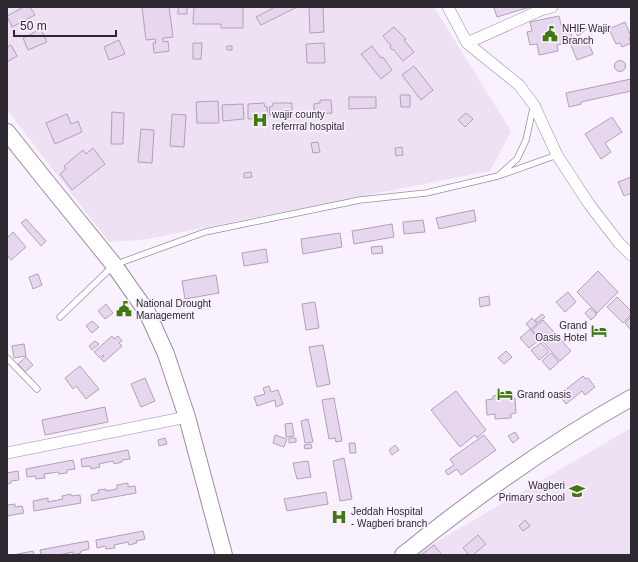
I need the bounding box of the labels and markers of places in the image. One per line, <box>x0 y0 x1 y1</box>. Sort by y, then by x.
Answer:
place label: NHIF Wajir Branch <box>562 23 611 46</box>
public building icon: NHIF Wajir Branch <box>541 25 559 43</box>
place label: wajir county referrral hospital <box>271 109 344 132</box>
hospital icon: wajir county referrral hospital <box>251 111 269 129</box>
place label: National Drought Management <box>136 298 211 321</box>
public building icon: National Drought Management <box>115 300 133 318</box>
place label: Grand Oasis Hotel <box>535 320 587 343</box>
hotel icon: Grand Oasis Hotel <box>590 322 608 340</box>
hotel icon: Grand oasis <box>496 385 514 403</box>
place label: Grand oasis <box>517 389 571 400</box>
place label: Wagberi Primary school <box>499 480 565 503</box>
school or university icon: Wagberi Primary school <box>568 482 586 500</box>
place label: Jeddah Hospital - Wagberi branch <box>351 506 427 529</box>
hospital icon: Jeddah Hospital - Wagberi branch <box>330 508 348 526</box>

